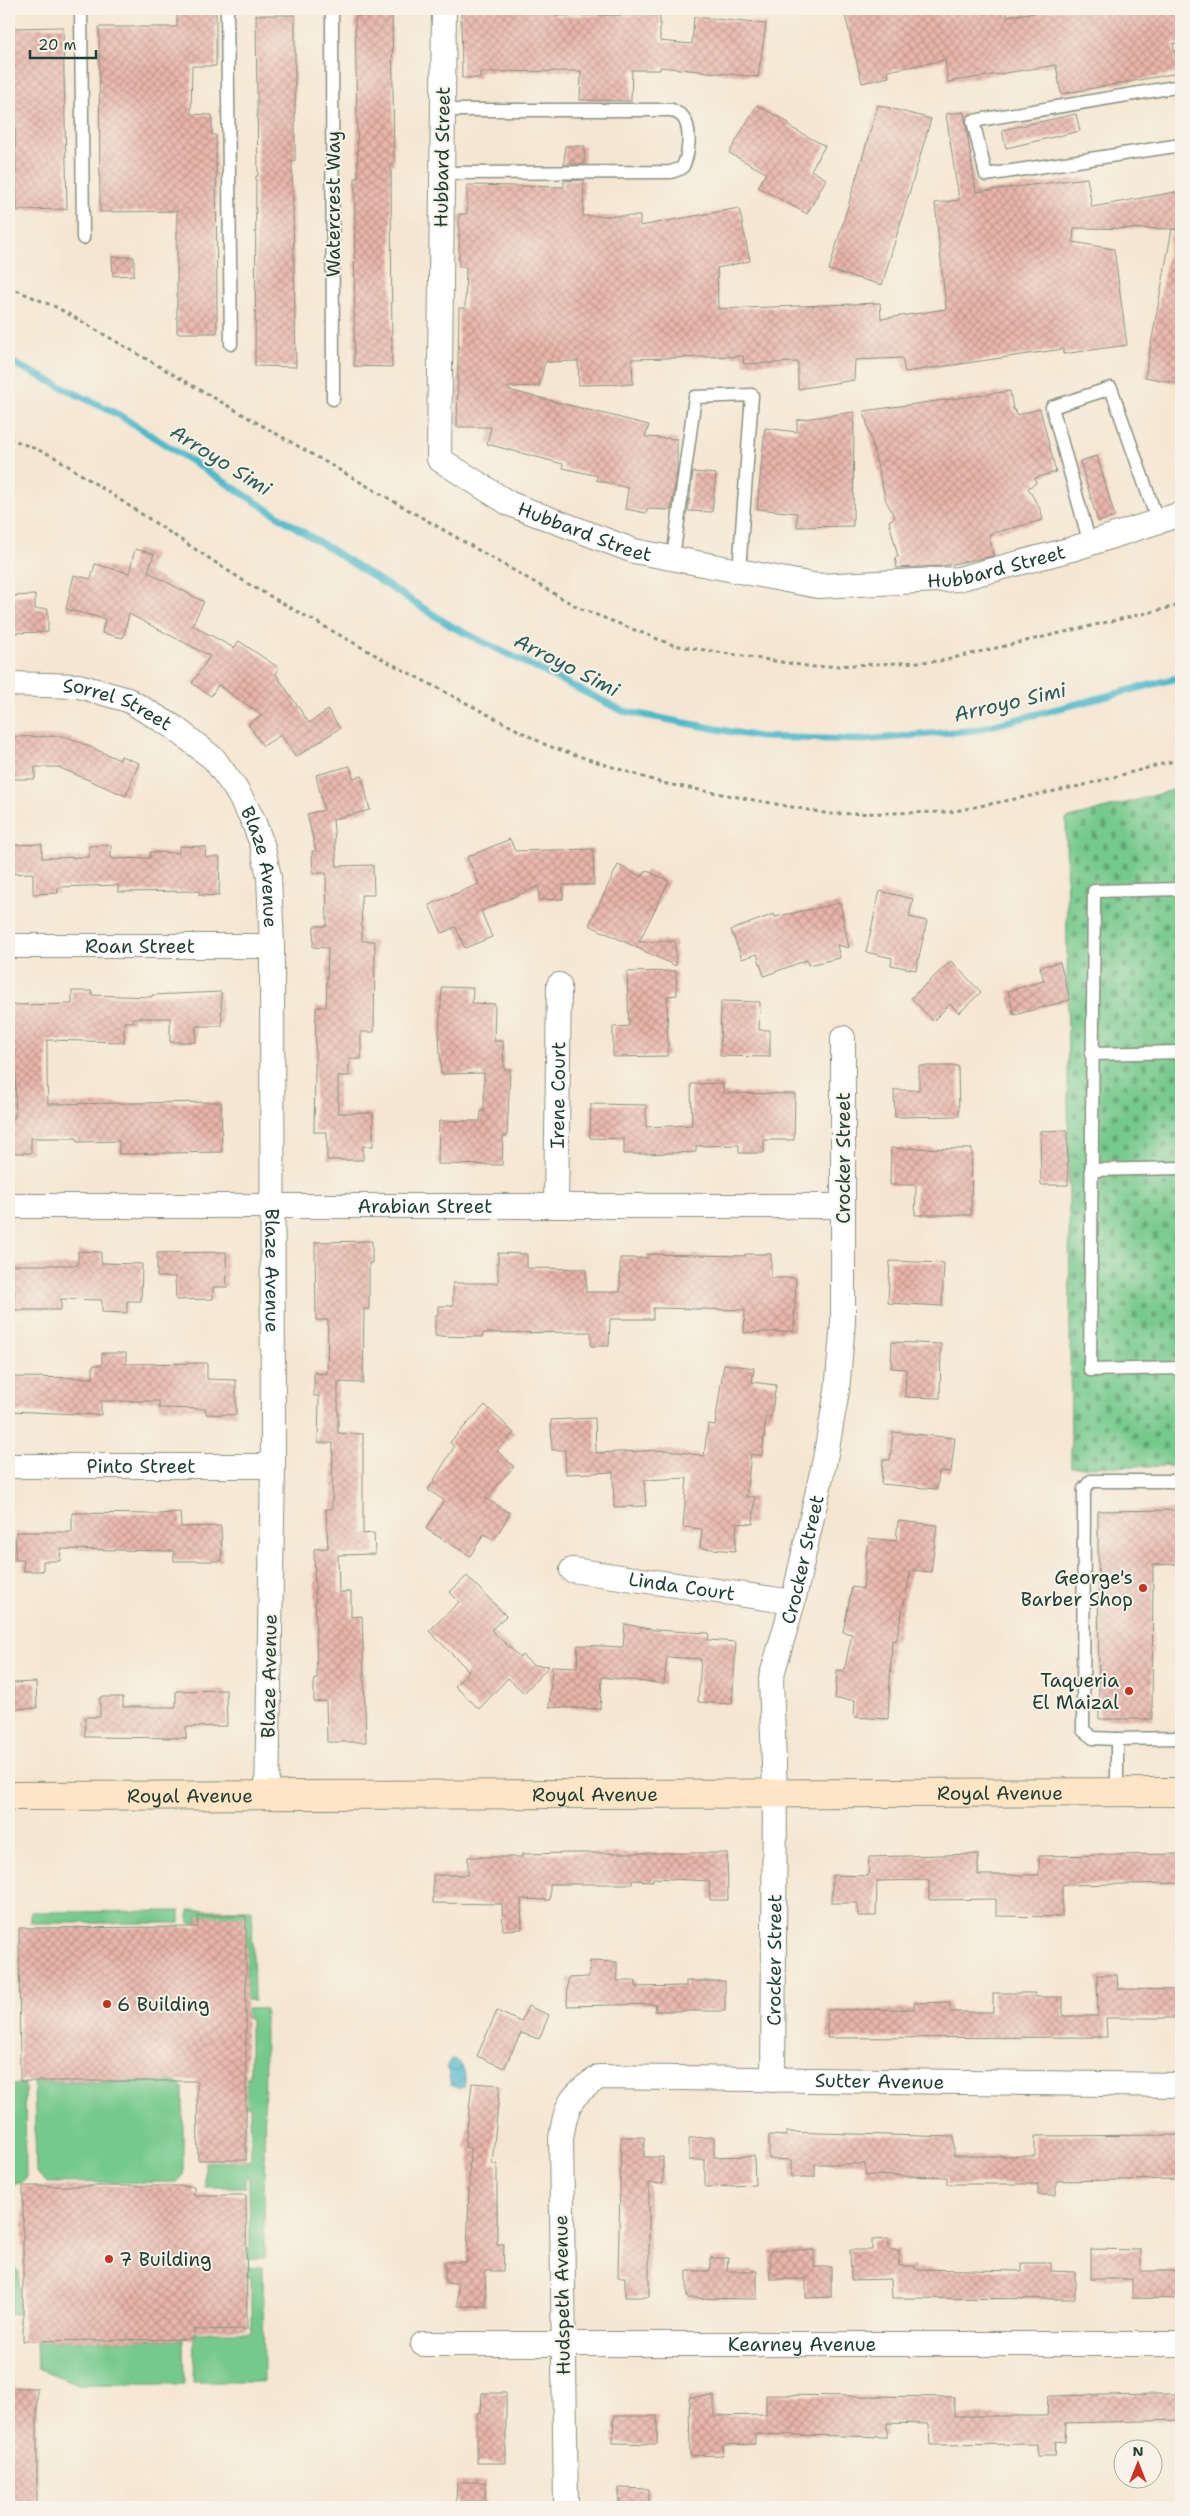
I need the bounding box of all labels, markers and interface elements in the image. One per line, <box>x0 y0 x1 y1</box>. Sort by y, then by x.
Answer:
scale bar <box>30 28 96 60</box>
text: 20 m <box>38 35 77 55</box>
street label: Hubbard Street <box>428 86 456 228</box>
street label: Watercrest Way <box>321 131 346 277</box>
water label: Arroyo Simi <box>166 419 277 502</box>
street label: Hubbard Street <box>514 496 654 567</box>
street label: Hubbard Street <box>927 539 1068 593</box>
water label: Arroyo Simi <box>510 627 624 703</box>
street label: Sorrel Street <box>62 673 177 736</box>
water label: Arroyo Simi <box>951 676 1069 728</box>
street label: Blaze Avenue <box>235 801 284 928</box>
street label: Roan Street <box>85 934 195 959</box>
street label: Irene Court <box>544 1041 571 1149</box>
street label: Crocker Street <box>831 1092 856 1224</box>
street label: Arabian Street <box>357 1194 493 1219</box>
street label: Blaze Avenue <box>260 1208 285 1333</box>
street label: Pinto Street <box>86 1454 196 1479</box>
street label: Crocker Street <box>775 1492 829 1627</box>
place label: George's Barber Shop <box>1021 1565 1133 1612</box>
street label: Linda Court <box>627 1566 737 1606</box>
marker: George's Barber Shop <box>1137 1582 1149 1594</box>
street label: Blaze Avenue <box>255 1614 283 1738</box>
place label: Taqueria El Maizal <box>1032 1668 1119 1715</box>
marker: Taqueria El Maizal <box>1123 1685 1135 1697</box>
street label: Royal Avenue <box>937 1780 1063 1805</box>
street label: Royal Avenue <box>532 1781 658 1807</box>
street label: Royal Avenue <box>127 1783 253 1808</box>
street label: Crocker Street <box>761 1894 787 2026</box>
place label: 6 Building <box>117 1992 210 2017</box>
marker: 6 Building <box>101 1998 113 2010</box>
street label: Sutter Avenue <box>815 2067 944 2094</box>
street label: Hudspeth Avenue <box>548 2215 576 2375</box>
place label: 7 Building <box>119 2247 212 2272</box>
marker: 7 Building <box>103 2253 115 2265</box>
street label: Kearney Avenue <box>728 2332 876 2357</box>
north arrow <box>1112 2438 1162 2488</box>
text: N <box>1132 2442 1144 2460</box>

